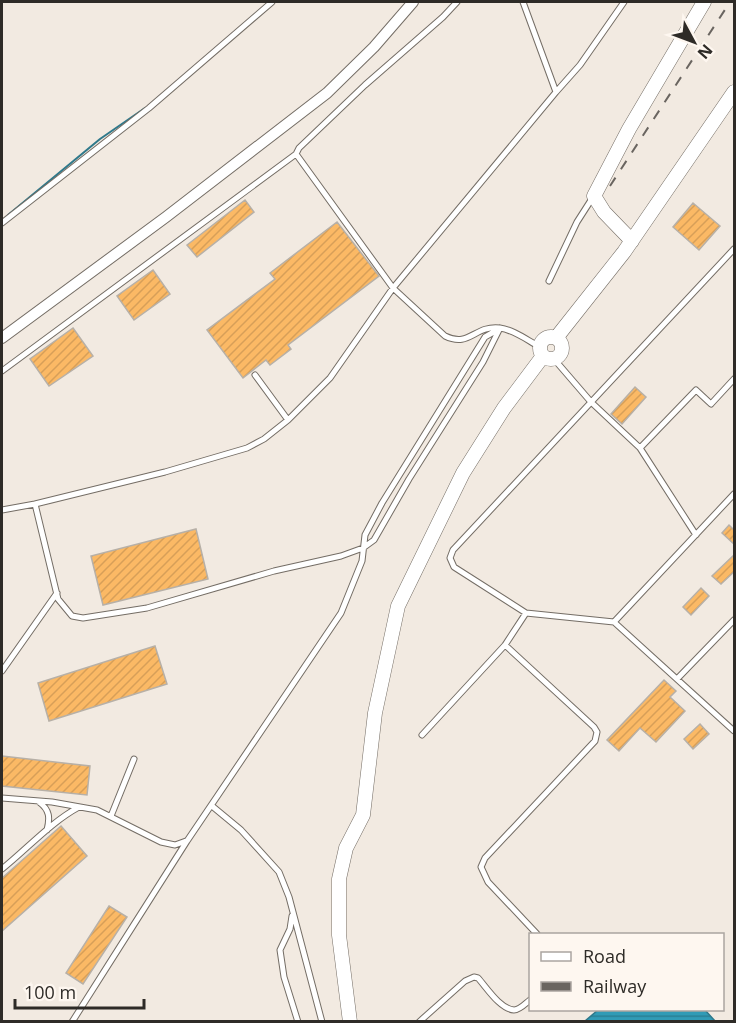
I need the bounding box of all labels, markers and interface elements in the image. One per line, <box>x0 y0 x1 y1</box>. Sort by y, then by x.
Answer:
north arrow <box>664 12 724 72</box>
text: N <box>693 40 718 64</box>
legend <box>529 933 724 1011</box>
text: Road <box>583 944 626 968</box>
scale bar <box>15 972 144 1010</box>
text: Railway <box>583 974 647 998</box>
text: 100 m <box>24 980 76 1004</box>

